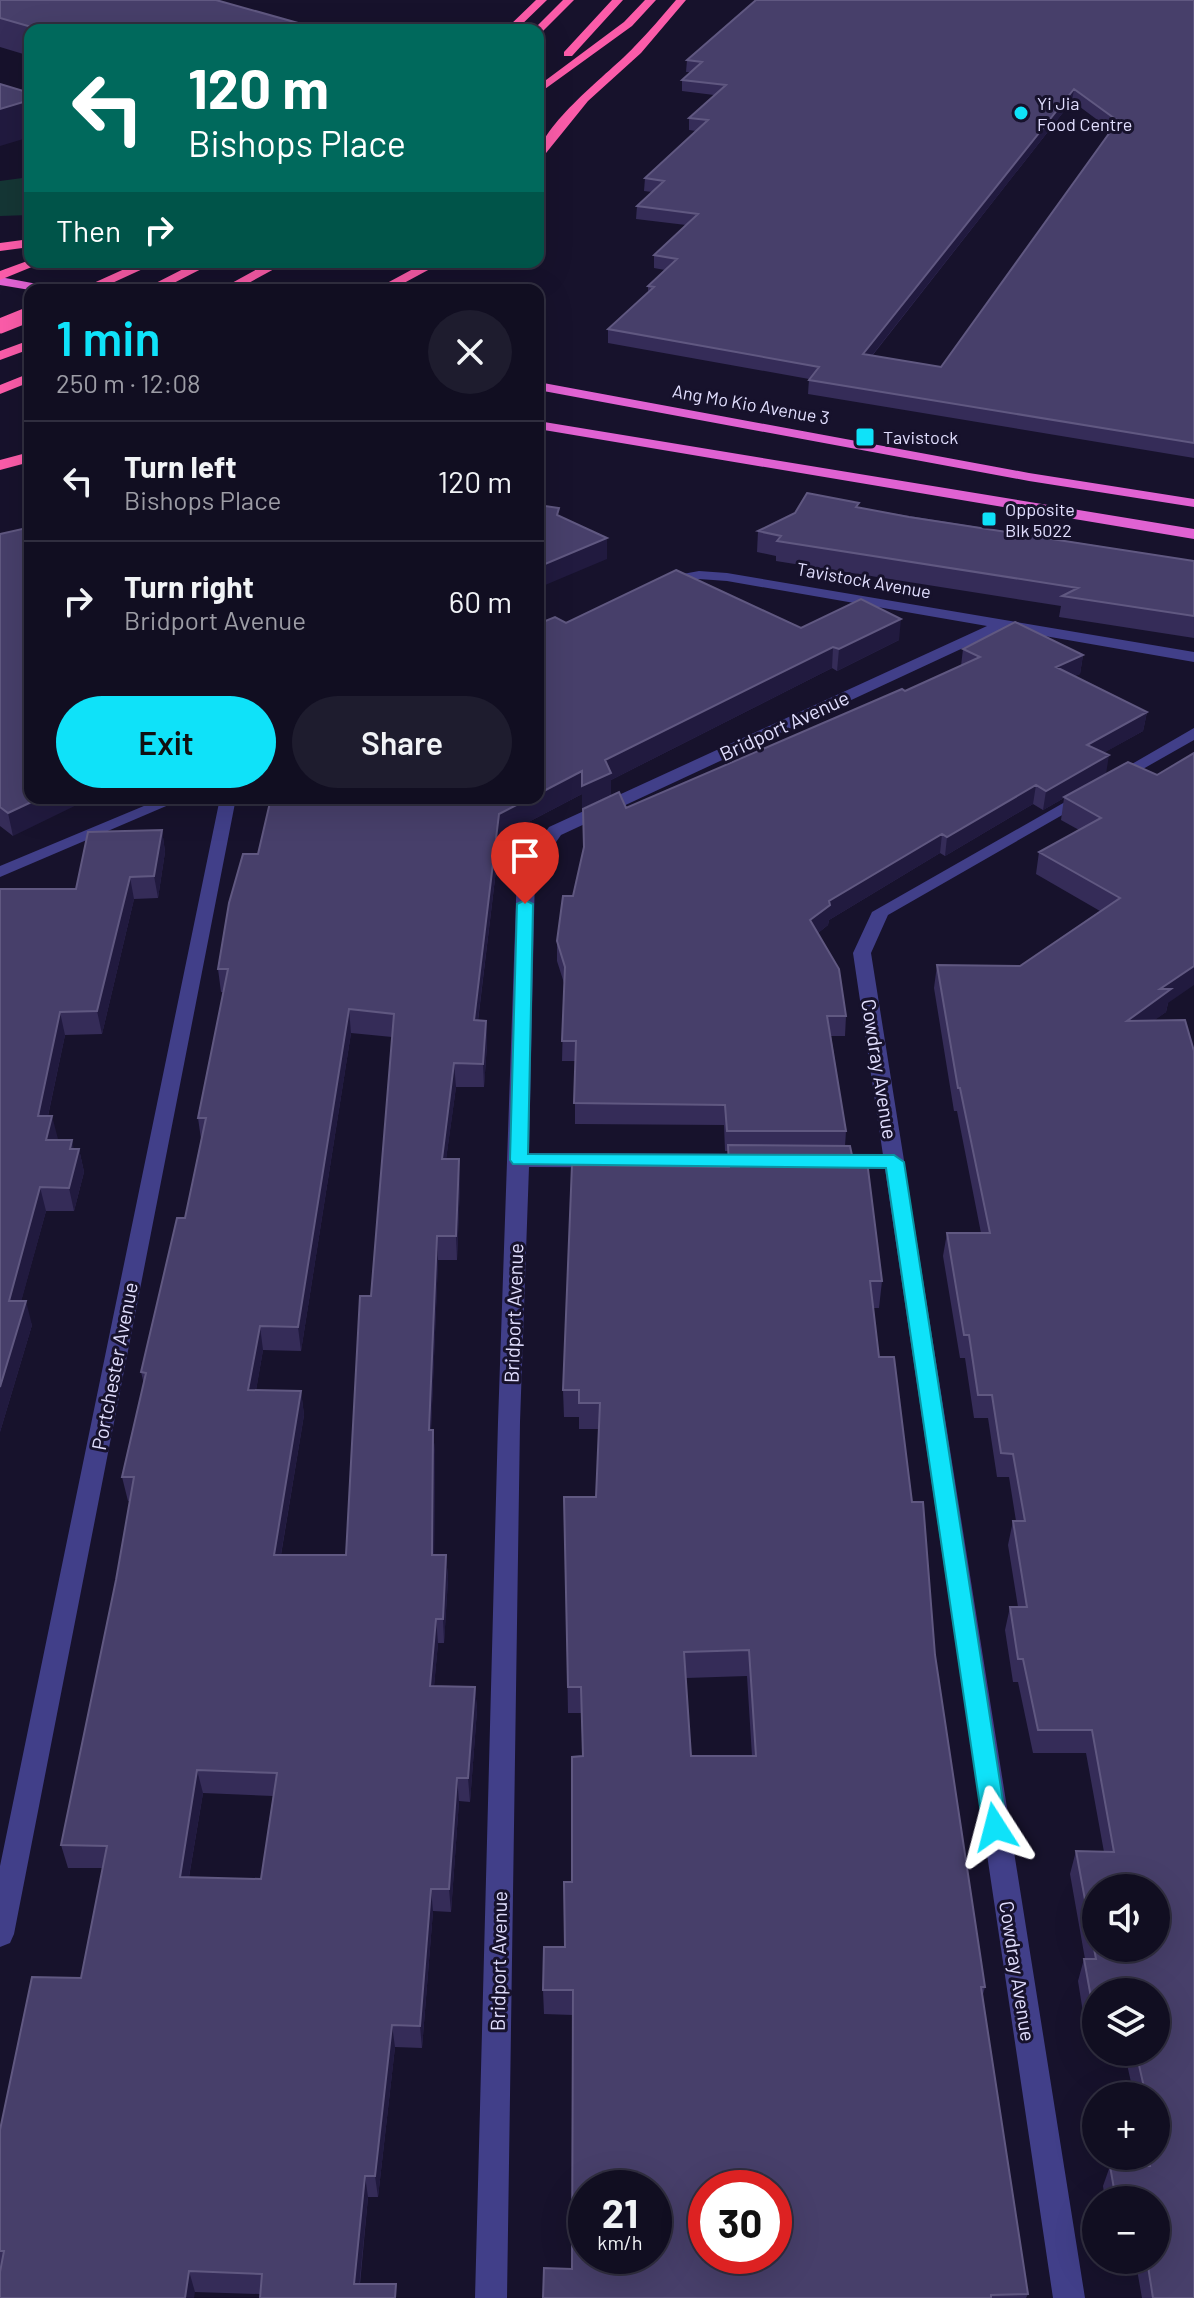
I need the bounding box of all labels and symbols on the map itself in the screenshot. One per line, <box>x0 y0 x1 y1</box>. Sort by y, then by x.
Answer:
place label: Yi Jia Food Centre <box>1037 92 1132 135</box>
marker: Yi Jia Food Centre <box>1012 104 1030 122</box>
street label: Ang Mo Kio Avenue 3 <box>671 379 831 429</box>
marker: Tavistock <box>854 426 876 448</box>
place label: Tavistock <box>883 426 958 448</box>
place label: Opposite Blk 5022 <box>1005 498 1075 541</box>
marker: Opposite Blk 5022 <box>980 510 998 528</box>
street label: Tavistock Avenue <box>795 557 933 603</box>
street label: Bridport Avenue <box>715 685 853 765</box>
pin <box>491 822 559 904</box>
street label: Cowdray Avenue <box>857 997 903 1141</box>
street label: Bridport Avenue <box>499 1243 527 1383</box>
street label: Portchester Avenue <box>86 1280 142 1452</box>
position arrow <box>953 1785 1037 1869</box>
street label: Bridport Avenue <box>485 1891 511 2031</box>
street label: Cowdray Avenue <box>995 1899 1041 2043</box>
speed limit sign: 30 <box>688 2170 792 2274</box>

